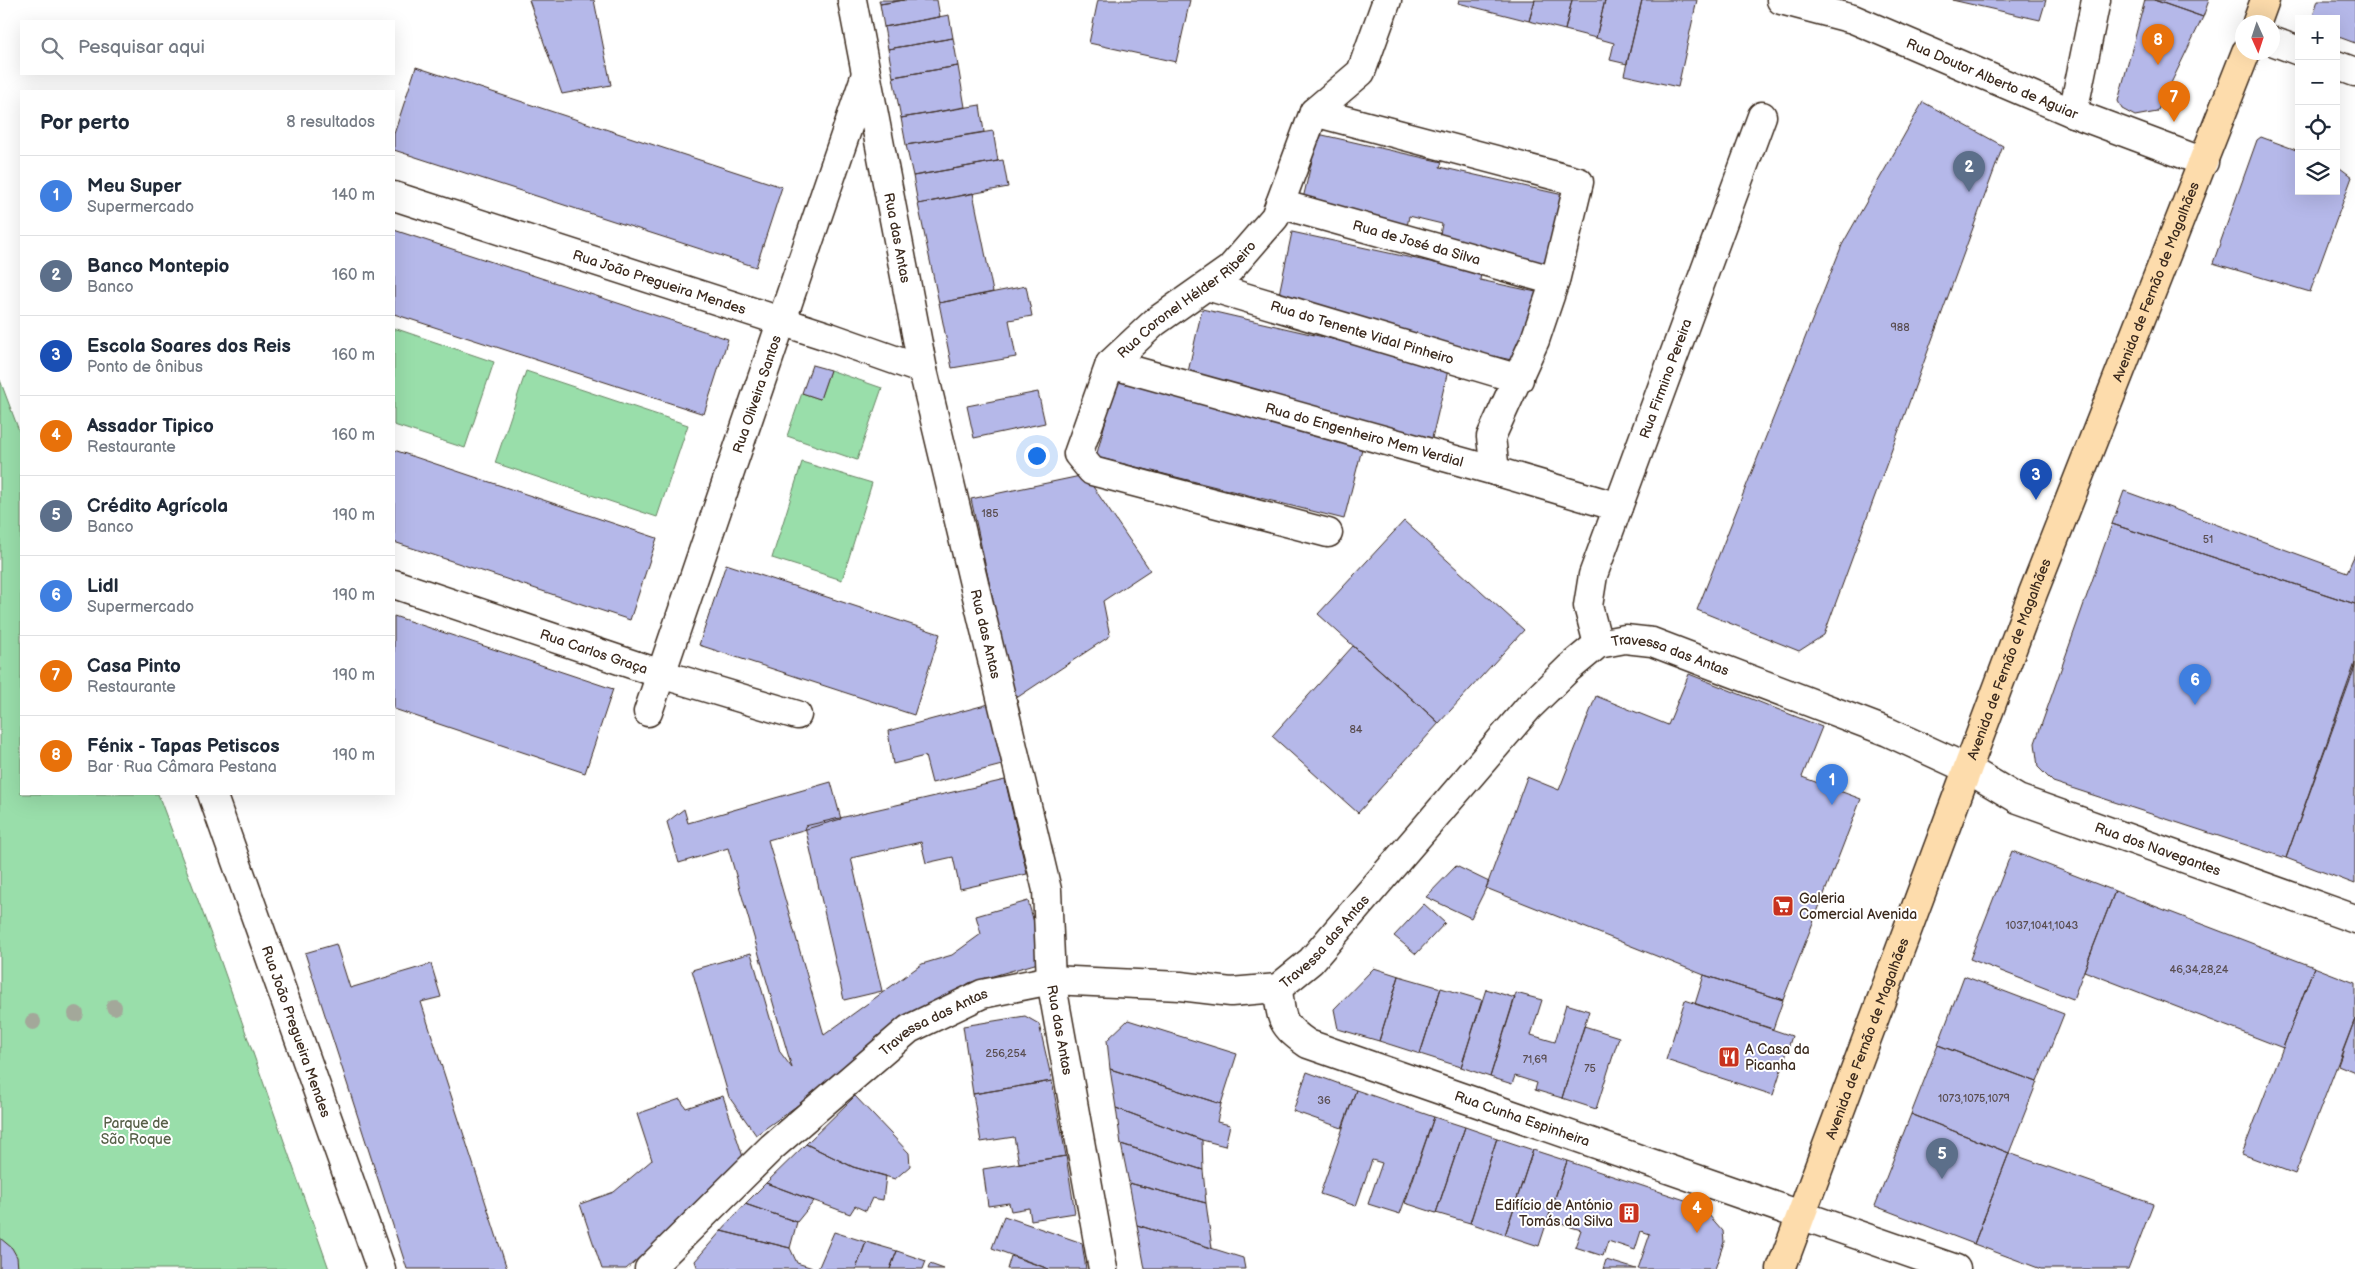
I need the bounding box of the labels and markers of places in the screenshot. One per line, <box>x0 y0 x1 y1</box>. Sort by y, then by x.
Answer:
pin: 8 <box>2142 24 2174 65</box>
pin: 7 <box>2158 81 2190 122</box>
pin: 2 <box>1953 151 1985 192</box>
pin: 3 <box>2020 459 2052 500</box>
pin: 6 <box>2179 664 2211 705</box>
pin: 1 <box>1816 764 1848 805</box>
place label: Galeria Comercial Avenida <box>1799 890 1917 923</box>
supermarket icon: Galeria Comercial Avenida <box>1771 894 1795 918</box>
place label: A Casa da Picanha <box>1745 1041 1810 1074</box>
restaurant icon: A Casa da Picanha <box>1717 1045 1741 1069</box>
pin: 5 <box>1926 1138 1958 1179</box>
pin: 4 <box>1681 1192 1713 1233</box>
place label: Edifício de António Tomás da Silva <box>1495 1197 1613 1230</box>
building icon: Edifício de António Tomás da Silva <box>1617 1201 1641 1225</box>

